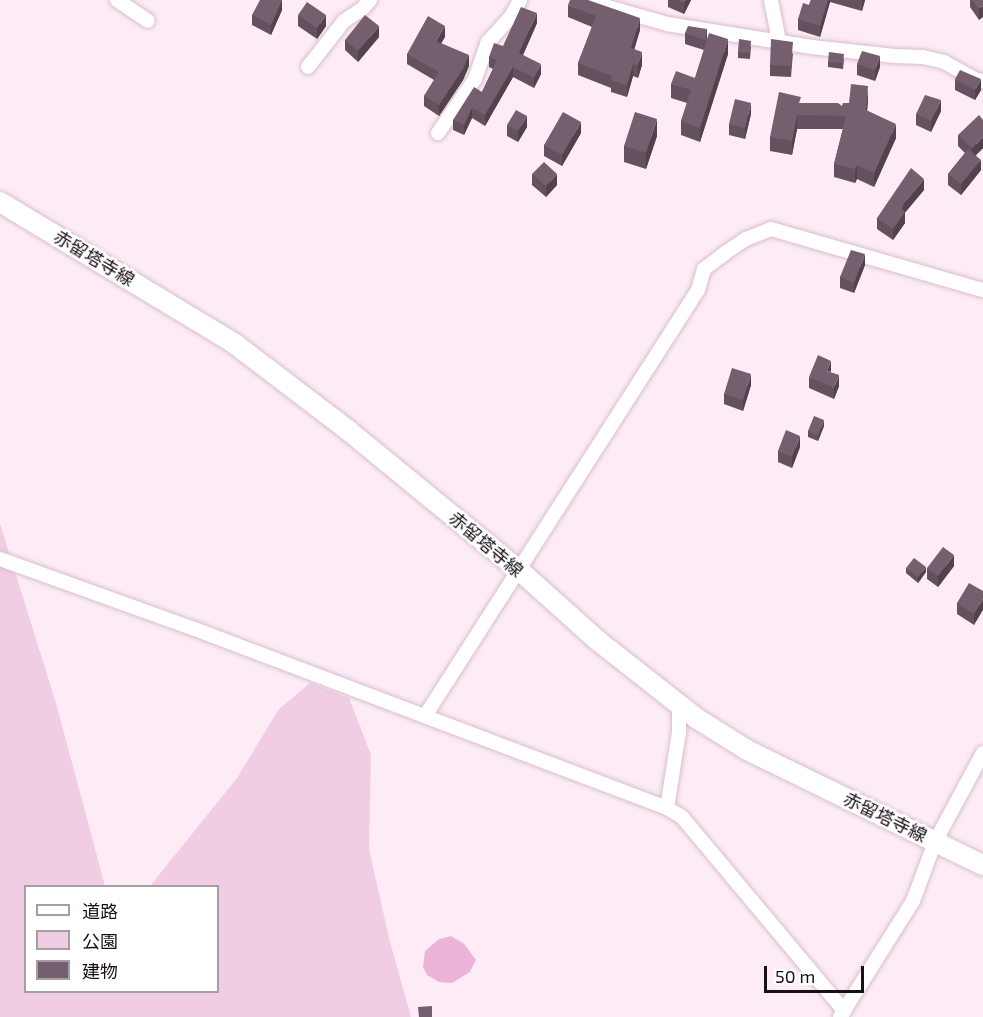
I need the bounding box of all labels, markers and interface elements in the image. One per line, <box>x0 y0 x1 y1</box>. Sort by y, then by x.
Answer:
street label: 赤留塔寺線 <box>50 226 138 290</box>
street label: 赤留塔寺線 <box>445 507 527 581</box>
street label: 赤留塔寺線 <box>840 788 930 846</box>
legend <box>24 885 219 993</box>
text: 道路 <box>82 900 118 922</box>
text: 公園 <box>82 930 118 952</box>
scale bar <box>767 954 868 992</box>
text: 建物 <box>82 960 118 982</box>
text: 50 m <box>775 965 815 987</box>

